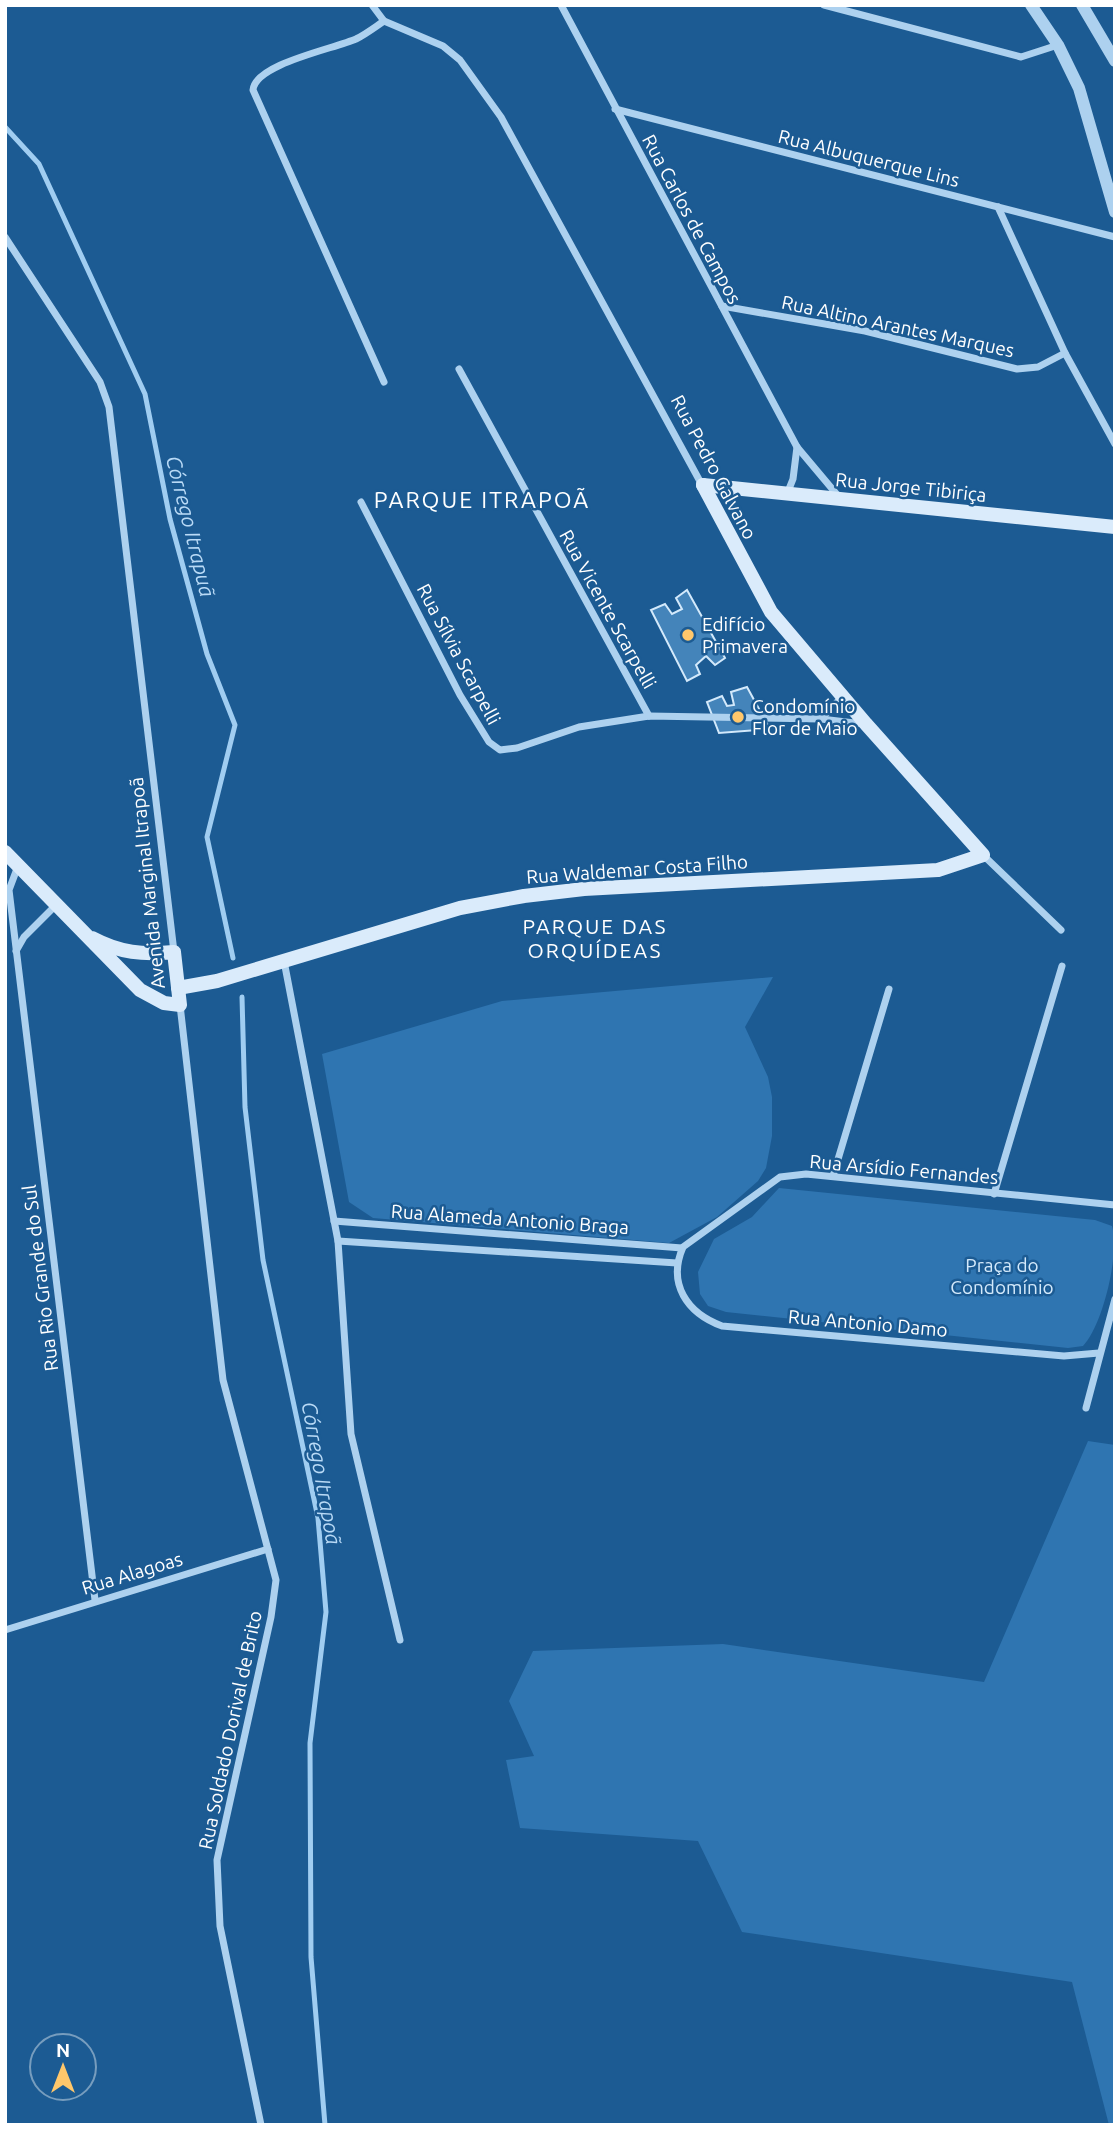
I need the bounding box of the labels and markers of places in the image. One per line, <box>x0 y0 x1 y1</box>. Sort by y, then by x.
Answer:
place label: Edifício Primavera <box>702 613 788 657</box>
marker: Edifício Primavera <box>680 627 696 643</box>
place label: Condomínio Flor de Maio <box>752 695 858 739</box>
marker: Condomínio Flor de Maio <box>730 709 746 725</box>

